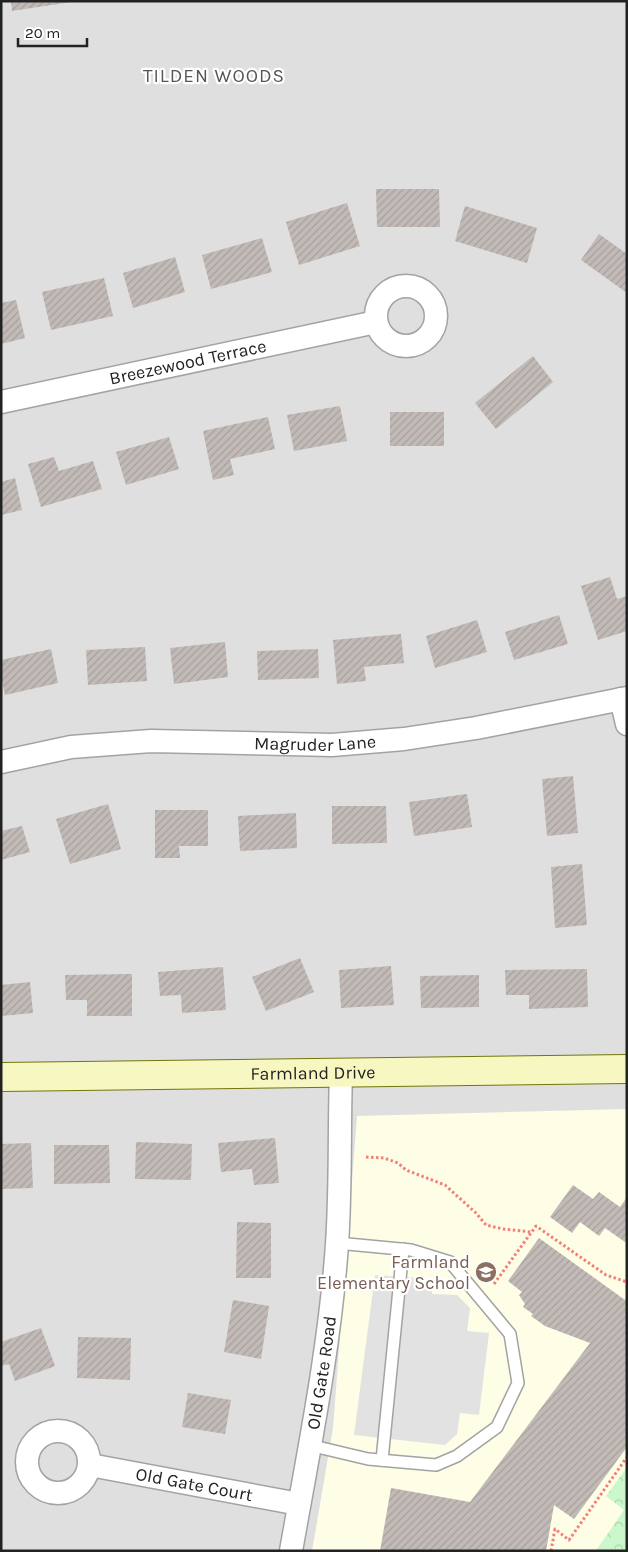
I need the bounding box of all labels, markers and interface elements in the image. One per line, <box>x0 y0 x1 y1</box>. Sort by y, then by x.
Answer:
scale bar <box>18 15 86 47</box>
text: 20 m <box>25 24 60 42</box>
district label: TILDEN WOODS <box>143 65 285 87</box>
street label: Breezewood Terrace <box>107 335 268 390</box>
street label: Magruder Lane <box>254 730 377 756</box>
street label: Farmland Drive <box>250 1061 376 1085</box>
place label: Farmland Elementary School <box>317 1251 470 1294</box>
school or university icon: Farmland Elementary School <box>474 1260 498 1284</box>
street label: Old Gate Road <box>302 1314 341 1431</box>
street label: Old Gate Court <box>134 1463 255 1506</box>

